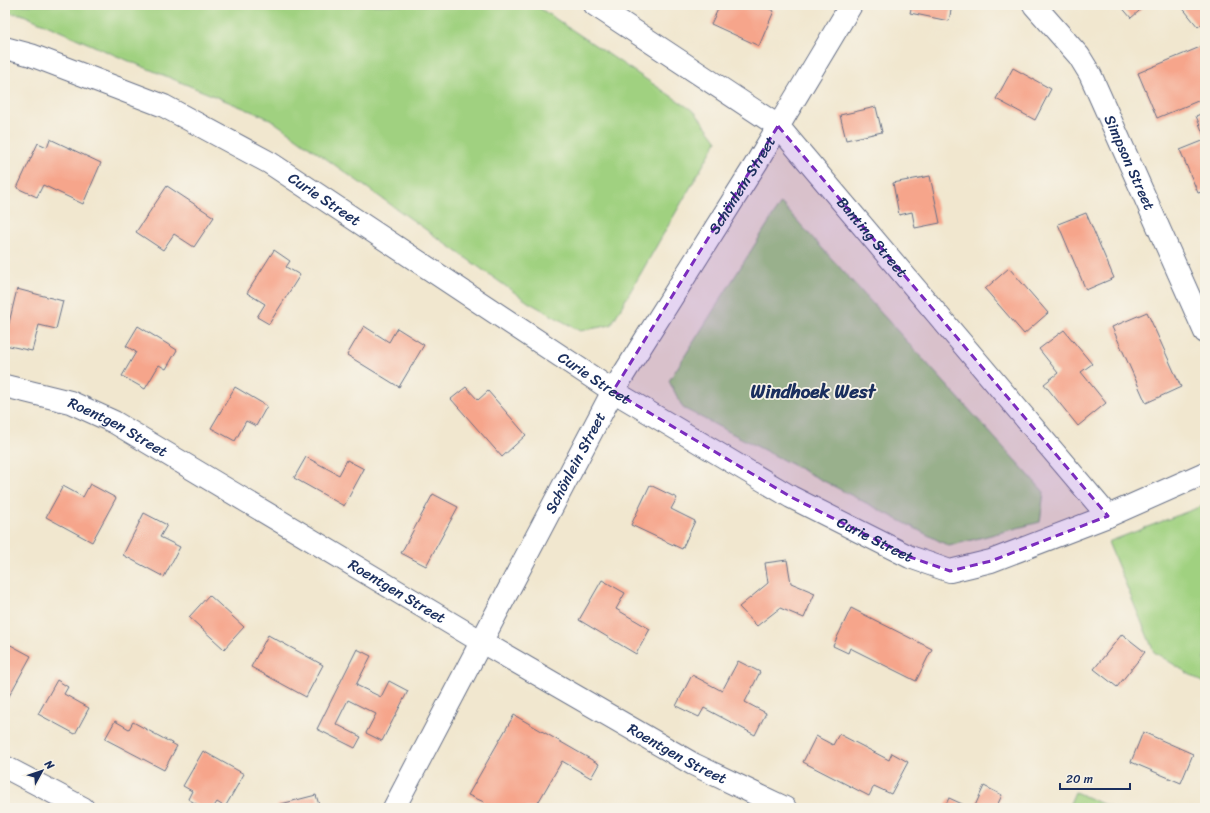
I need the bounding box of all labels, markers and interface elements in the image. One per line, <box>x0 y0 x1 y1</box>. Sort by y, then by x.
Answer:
street label: Simpson Street <box>1097 110 1162 215</box>
street label: Schönlein Street <box>702 131 783 240</box>
street label: Curie Street <box>283 165 366 233</box>
street label: Banting Street <box>830 191 914 284</box>
street label: Curie Street <box>552 345 636 412</box>
district label: Windhoek West <box>751 375 877 408</box>
street label: Roentgen Street <box>64 390 173 465</box>
street label: Schönlein Street <box>538 407 613 518</box>
street label: Curie Street <box>832 509 918 570</box>
street label: Roentgen Street <box>343 552 451 631</box>
street label: Roentgen Street <box>623 716 732 792</box>
north arrow <box>22 751 62 791</box>
text: N <box>39 755 59 774</box>
scale bar <box>1060 765 1130 791</box>
text: 20 m <box>1066 768 1093 790</box>

